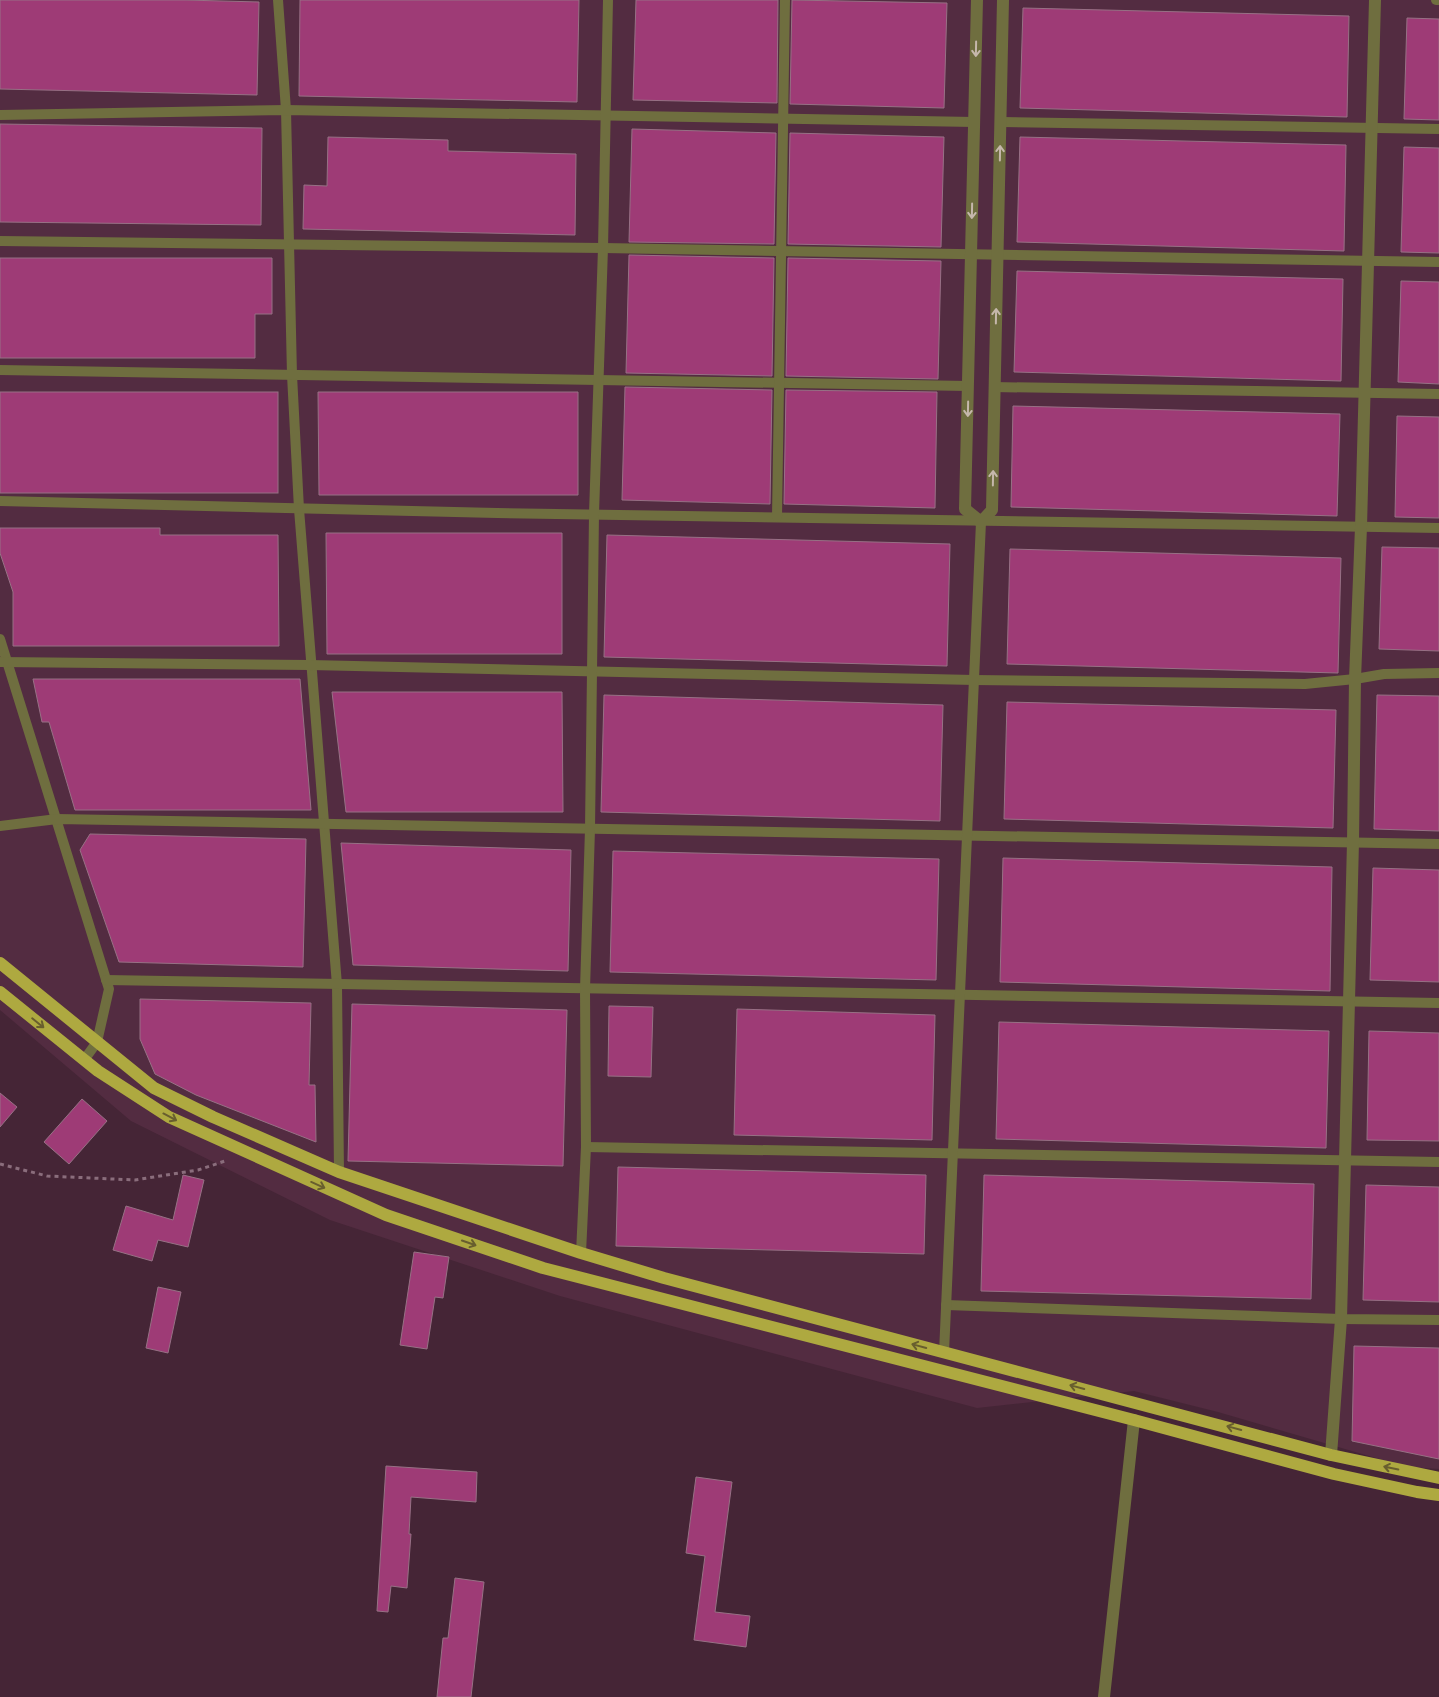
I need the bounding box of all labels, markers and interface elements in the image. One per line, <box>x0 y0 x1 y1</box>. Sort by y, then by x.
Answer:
one-way arrow <box>971 40 981 56</box>
one-way arrow <box>995 145 1005 162</box>
one-way arrow <box>967 202 977 219</box>
one-way arrow <box>991 308 1001 324</box>
one-way arrow <box>963 400 972 416</box>
one-way arrow <box>988 470 997 486</box>
one-way arrow <box>31 1017 44 1028</box>
one-way arrow <box>162 1113 177 1122</box>
one-way arrow <box>310 1180 325 1190</box>
one-way arrow <box>461 1239 476 1248</box>
one-way arrow <box>912 1341 928 1350</box>
one-way arrow <box>1069 1381 1085 1391</box>
one-way arrow <box>1226 1423 1242 1433</box>
one-way arrow <box>1384 1463 1400 1472</box>

